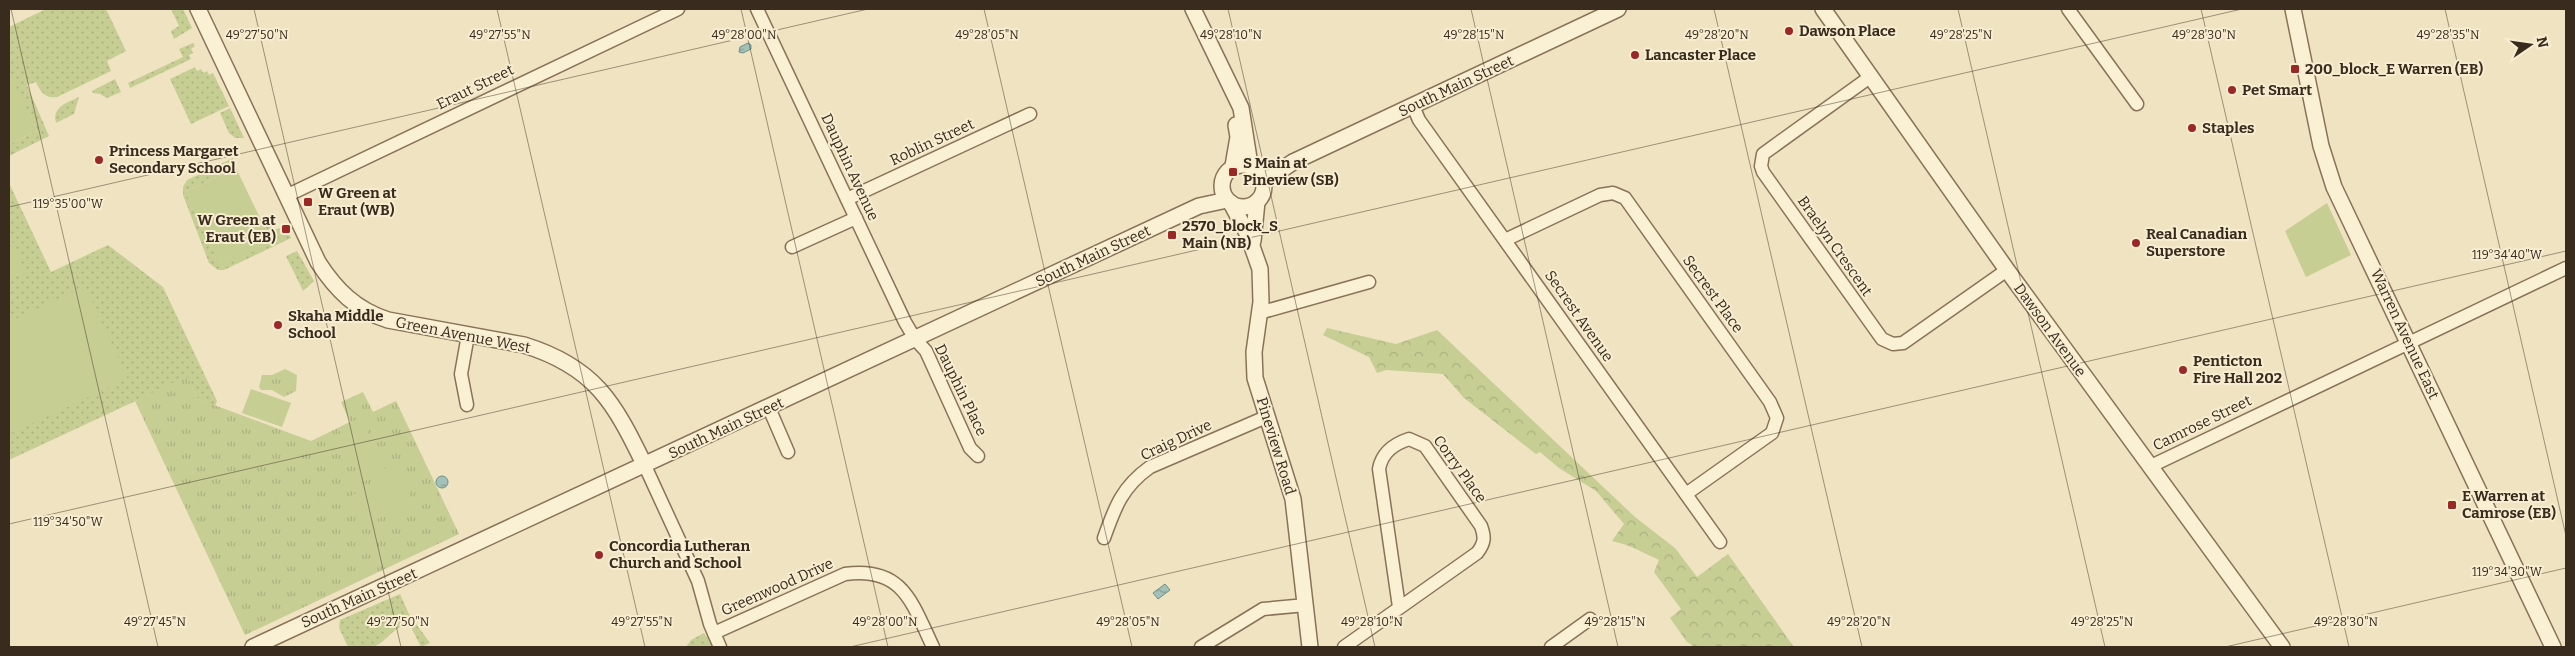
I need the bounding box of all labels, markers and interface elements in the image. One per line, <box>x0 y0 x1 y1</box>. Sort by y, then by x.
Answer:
north arrow <box>2505 20 2555 70</box>
place label: Dawson Place <box>1799 22 1896 40</box>
marker: Dawson Place <box>1783 25 1795 37</box>
text: 49°27'50"N <box>226 28 289 42</box>
text: 49°27'55"N <box>469 28 531 42</box>
text: 49°28'00"N <box>712 28 777 42</box>
text: 49°28'05"N <box>955 28 1019 42</box>
text: 49°28'10"N <box>1200 28 1263 42</box>
text: 49°28'15"N <box>1444 28 1505 42</box>
text: 49°28'20"N <box>1685 28 1749 42</box>
text: 49°28'25"N <box>1930 28 1993 42</box>
text: 49°28'30"N <box>2172 28 2237 42</box>
text: 49°28'35"N <box>2417 28 2480 42</box>
text: N <box>2533 35 2552 50</box>
place label: Lancaster Place <box>1645 46 1756 64</box>
marker: Lancaster Place <box>1629 49 1641 61</box>
street label: South Main Street <box>1396 51 1517 121</box>
street label: Eraut Street <box>433 60 517 113</box>
place label: 200_block_E Warren (EB) <box>2305 60 2483 78</box>
marker: 200_block_E Warren (EB) <box>2289 63 2301 75</box>
place label: Pet Smart <box>2242 81 2312 99</box>
marker: Pet Smart <box>2226 84 2238 96</box>
street label: Dauphin Avenue <box>817 111 883 223</box>
street label: Roblin Street <box>887 114 977 169</box>
place label: Staples <box>2202 119 2255 137</box>
marker: Staples <box>2186 122 2198 134</box>
place label: Princess Margaret Secondary School <box>109 142 239 177</box>
marker: Princess Margaret Secondary School <box>93 154 105 166</box>
place label: S Main at Pineview (SB) <box>1243 154 1339 189</box>
marker: S Main at Pineview (SB) <box>1227 166 1239 178</box>
place label: W Green at Eraut (WB) <box>318 184 397 219</box>
street label: Braelyn Crescent <box>1794 193 1876 300</box>
marker: W Green at Eraut (WB) <box>302 196 314 208</box>
text: 119°35'00"W <box>33 197 104 211</box>
place label: W Green at Eraut (EB) <box>197 211 276 246</box>
place label: 2570_block_S Main (NB) <box>1182 217 1278 252</box>
street label: South Main Street <box>1033 221 1154 291</box>
marker: W Green at Eraut (EB) <box>280 223 292 235</box>
place label: Real Canadian Superstore <box>2146 225 2248 260</box>
marker: 2570_block_S Main (NB) <box>1166 229 1178 241</box>
marker: Real Canadian Superstore <box>2130 237 2142 249</box>
text: 119°34'40"W <box>2472 248 2543 262</box>
street label: Secrest Place <box>1679 252 1747 336</box>
street label: Warren Avenue East <box>2367 266 2443 402</box>
street label: Secrest Avenue <box>1541 267 1617 365</box>
street label: Dawson Avenue <box>2010 280 2090 380</box>
place label: Skaha Middle School <box>288 307 384 342</box>
street label: Green Avenue West <box>394 313 533 357</box>
marker: Skaha Middle School <box>272 319 284 331</box>
street label: Dauphin Place <box>931 341 991 439</box>
place label: Penticton Fire Hall 202 <box>2193 352 2282 387</box>
marker: Penticton Fire Hall 202 <box>2177 364 2189 376</box>
street label: Camrose Street <box>2150 391 2255 455</box>
street label: South Main Street <box>666 393 787 463</box>
street label: Pineview Road <box>1253 395 1299 497</box>
street label: Craig Drive <box>1138 416 1214 464</box>
street label: Corry Place <box>1430 432 1490 506</box>
place label: E Warren at Camrose (EB) <box>2462 487 2556 522</box>
marker: E Warren at Camrose (EB) <box>2446 499 2458 511</box>
text: 119°34'50"W <box>33 515 103 529</box>
place label: Concordia Lutheran Church and School <box>609 537 751 572</box>
marker: Concordia Lutheran Church and School <box>593 549 605 561</box>
street label: Greenwood Drive <box>718 554 836 620</box>
street label: South Main Street <box>298 564 420 632</box>
text: 119°34'30"W <box>2472 565 2543 579</box>
text: 49°27'45"N <box>124 615 186 629</box>
text: 49°27'50"N <box>367 615 430 629</box>
text: 49°27'55"N <box>611 615 673 629</box>
text: 49°28'00"N <box>853 615 918 629</box>
text: 49°28'05"N <box>1096 615 1160 629</box>
text: 49°28'10"N <box>1341 615 1404 629</box>
text: 49°28'15"N <box>1585 615 1646 629</box>
text: 49°28'20"N <box>1827 615 1891 629</box>
text: 49°28'25"N <box>2071 615 2134 629</box>
text: 49°28'30"N <box>2314 615 2379 629</box>

